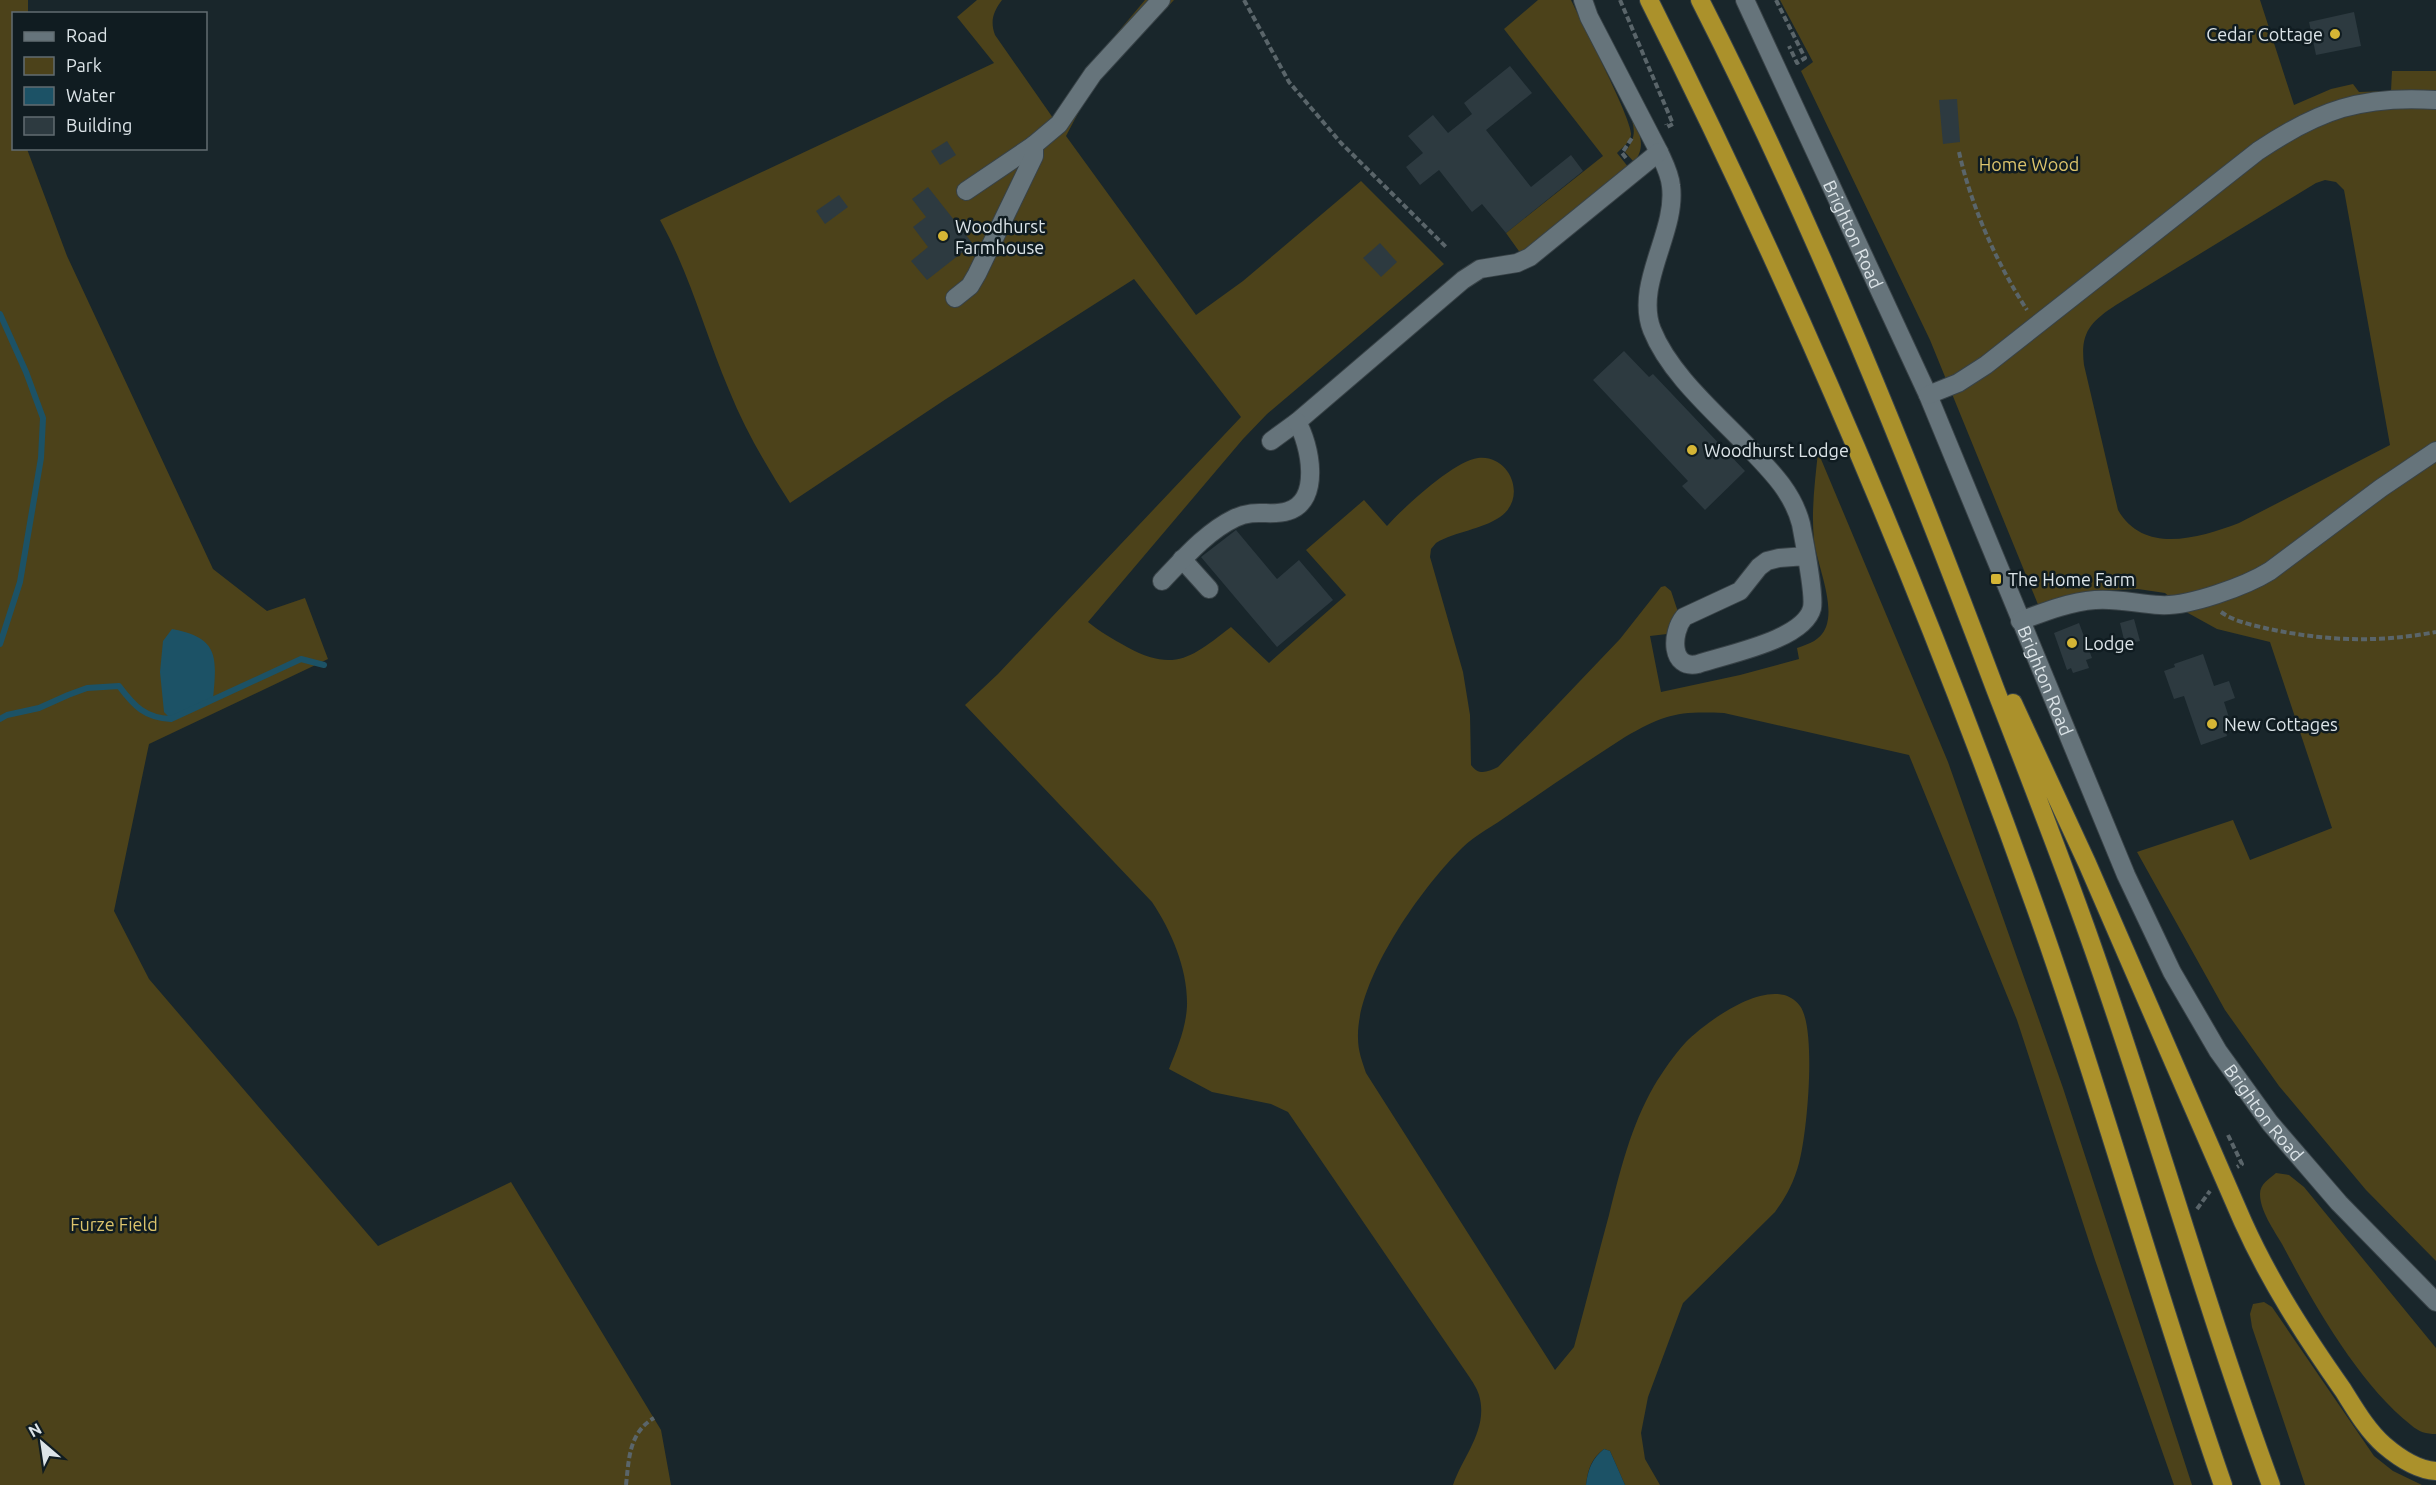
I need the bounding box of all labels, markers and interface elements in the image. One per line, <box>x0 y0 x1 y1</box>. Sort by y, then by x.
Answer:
legend <box>12 12 207 150</box>
place label: Cedar Cottage <box>2206 24 2323 44</box>
text: Road <box>66 25 108 45</box>
marker: Cedar Cottage <box>2328 27 2342 41</box>
text: Park <box>66 55 102 75</box>
text: Water <box>66 85 116 105</box>
text: Building <box>66 115 132 135</box>
park label: Home Wood <box>1979 154 2079 174</box>
street label: Brighton Road <box>1820 177 1887 291</box>
place label: Woodhurst Farmhouse <box>955 216 1045 257</box>
marker: Woodhurst Farmhouse <box>936 229 950 243</box>
place label: Woodhurst Lodge <box>1704 440 1849 460</box>
marker: Woodhurst Lodge <box>1685 443 1699 457</box>
place label: The Home Farm <box>2008 569 2135 589</box>
marker: The Home Farm <box>1989 572 2003 586</box>
street label: Brighton Road <box>2014 623 2077 738</box>
place label: Lodge <box>2084 633 2135 653</box>
marker: Lodge <box>2065 636 2079 650</box>
place label: New Cottages <box>2224 714 2338 734</box>
marker: New Cottages <box>2205 717 2219 731</box>
street label: Brighton Road <box>2221 1060 2308 1165</box>
park label: Furze Field <box>70 1214 158 1234</box>
north arrow <box>12 1413 72 1473</box>
text: N <box>25 1419 44 1441</box>

